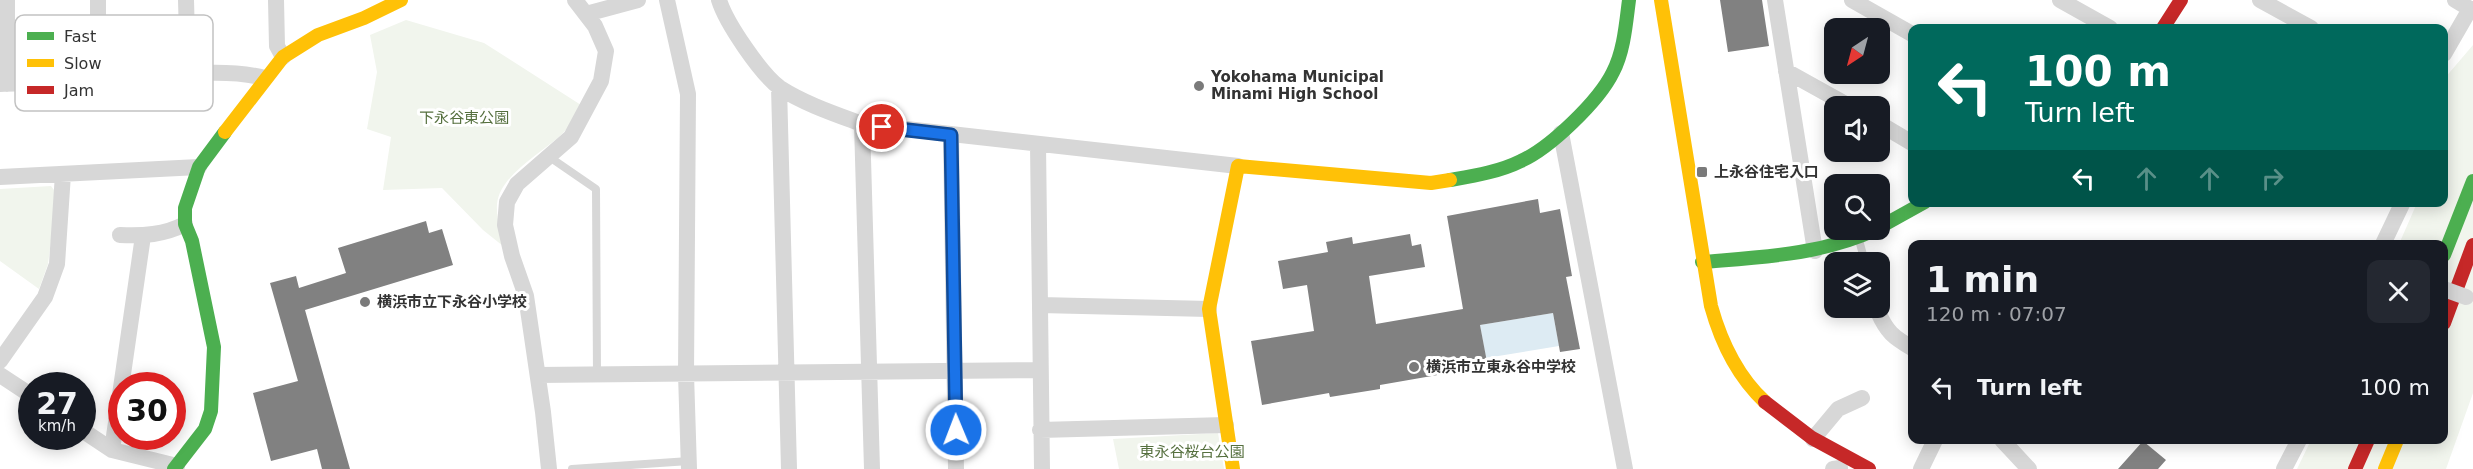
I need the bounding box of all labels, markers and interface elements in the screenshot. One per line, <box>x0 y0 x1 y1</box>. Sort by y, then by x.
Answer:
legend <box>15 15 213 111</box>
north arrow <box>1824 18 1890 84</box>
map controls <box>1824 18 1890 318</box>
text: Fast <box>64 27 96 46</box>
text: 100 m <box>2025 47 2171 96</box>
icon: left <box>1926 48 2004 126</box>
text: Slow <box>64 54 101 73</box>
place label: Yokohama Municipal Minami High School <box>1210 68 1384 103</box>
marker: Yokohama Municipal Minami High School <box>1192 79 1206 93</box>
text: Jam <box>63 81 94 100</box>
button: sound <box>1824 96 1890 162</box>
text: Turn left <box>2025 97 2135 128</box>
pin <box>856 101 907 152</box>
park label: 下永谷東公園 <box>419 109 509 127</box>
icon: arrive <box>865 110 898 143</box>
icon: left <box>2067 162 2100 195</box>
icon: ahead <box>2130 162 2163 195</box>
icon: ahead <box>2193 162 2226 195</box>
icon: right <box>2256 162 2289 195</box>
place label: 上永谷住宅入口 <box>1714 163 1819 181</box>
marker: 上永谷住宅入口 <box>1695 165 1709 179</box>
button: search <box>1824 174 1890 240</box>
button: layers <box>1824 252 1890 318</box>
text: 1 min <box>1926 259 2039 300</box>
button: close <box>2367 260 2430 323</box>
place label: 横浜市立下永谷小学校 <box>377 293 527 311</box>
marker: 横浜市立下永谷小学校 <box>358 295 372 309</box>
text: 120 m · 07:07 <box>1926 302 2067 326</box>
place label: 横浜市立東永谷中学校 <box>1426 358 1576 376</box>
marker: 横浜市立東永谷中学校 <box>1407 360 1421 374</box>
icon: left <box>1926 371 1959 404</box>
speed limit sign: 30 <box>108 372 186 450</box>
text: Turn left <box>1977 375 2082 400</box>
text: 100 m <box>2360 375 2430 400</box>
text: 27 <box>36 386 78 421</box>
position arrow <box>924 398 988 462</box>
text: km/h <box>38 417 76 435</box>
park label: 東永谷桜台公園 <box>1139 443 1245 461</box>

